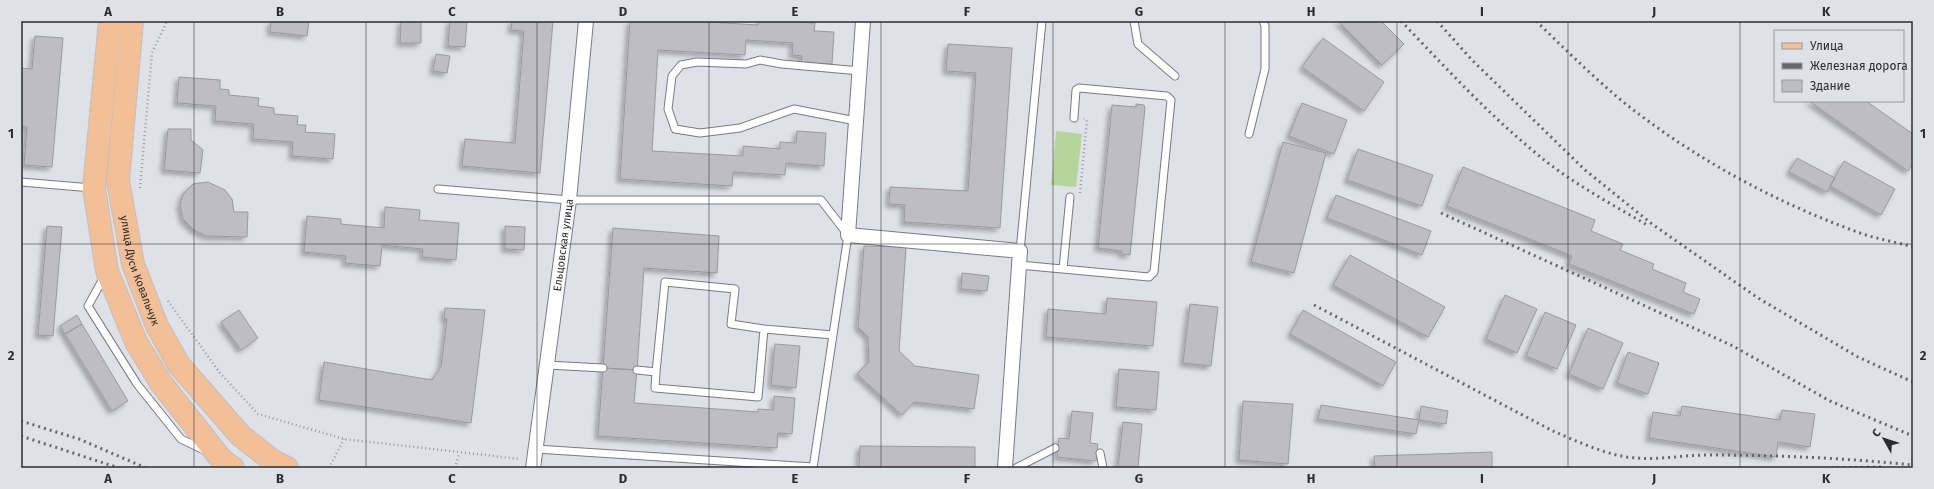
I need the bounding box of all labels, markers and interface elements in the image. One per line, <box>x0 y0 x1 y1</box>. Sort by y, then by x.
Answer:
text: A <box>103 4 112 19</box>
text: B <box>276 4 284 19</box>
text: C <box>448 4 456 19</box>
text: D <box>619 4 628 19</box>
text: E <box>792 4 799 19</box>
text: F <box>964 4 971 19</box>
text: G <box>1135 4 1143 19</box>
text: H <box>1307 4 1315 19</box>
text: I <box>1480 4 1484 19</box>
text: J <box>1651 4 1656 19</box>
text: K <box>1822 4 1831 19</box>
legend <box>1774 30 1904 102</box>
text: Улица <box>1810 39 1844 53</box>
text: Железная дорога <box>1810 59 1908 73</box>
text: Здание <box>1810 79 1850 93</box>
text: 1 <box>8 126 14 141</box>
text: 1 <box>1920 126 1926 141</box>
street label: Ельцовская улица <box>551 198 576 292</box>
street label: улица Дуси Ковальчук <box>117 215 162 328</box>
text: 2 <box>8 348 15 363</box>
text: 2 <box>1920 348 1927 363</box>
north arrow <box>1864 419 1904 459</box>
text: С <box>1870 426 1884 440</box>
text: A <box>103 471 112 486</box>
text: B <box>276 471 284 486</box>
text: C <box>448 471 456 486</box>
text: D <box>619 471 628 486</box>
text: E <box>792 471 799 486</box>
text: F <box>964 471 971 486</box>
text: G <box>1135 471 1143 486</box>
text: H <box>1307 471 1315 486</box>
text: I <box>1480 471 1484 486</box>
text: J <box>1651 471 1656 486</box>
text: K <box>1822 471 1831 486</box>

